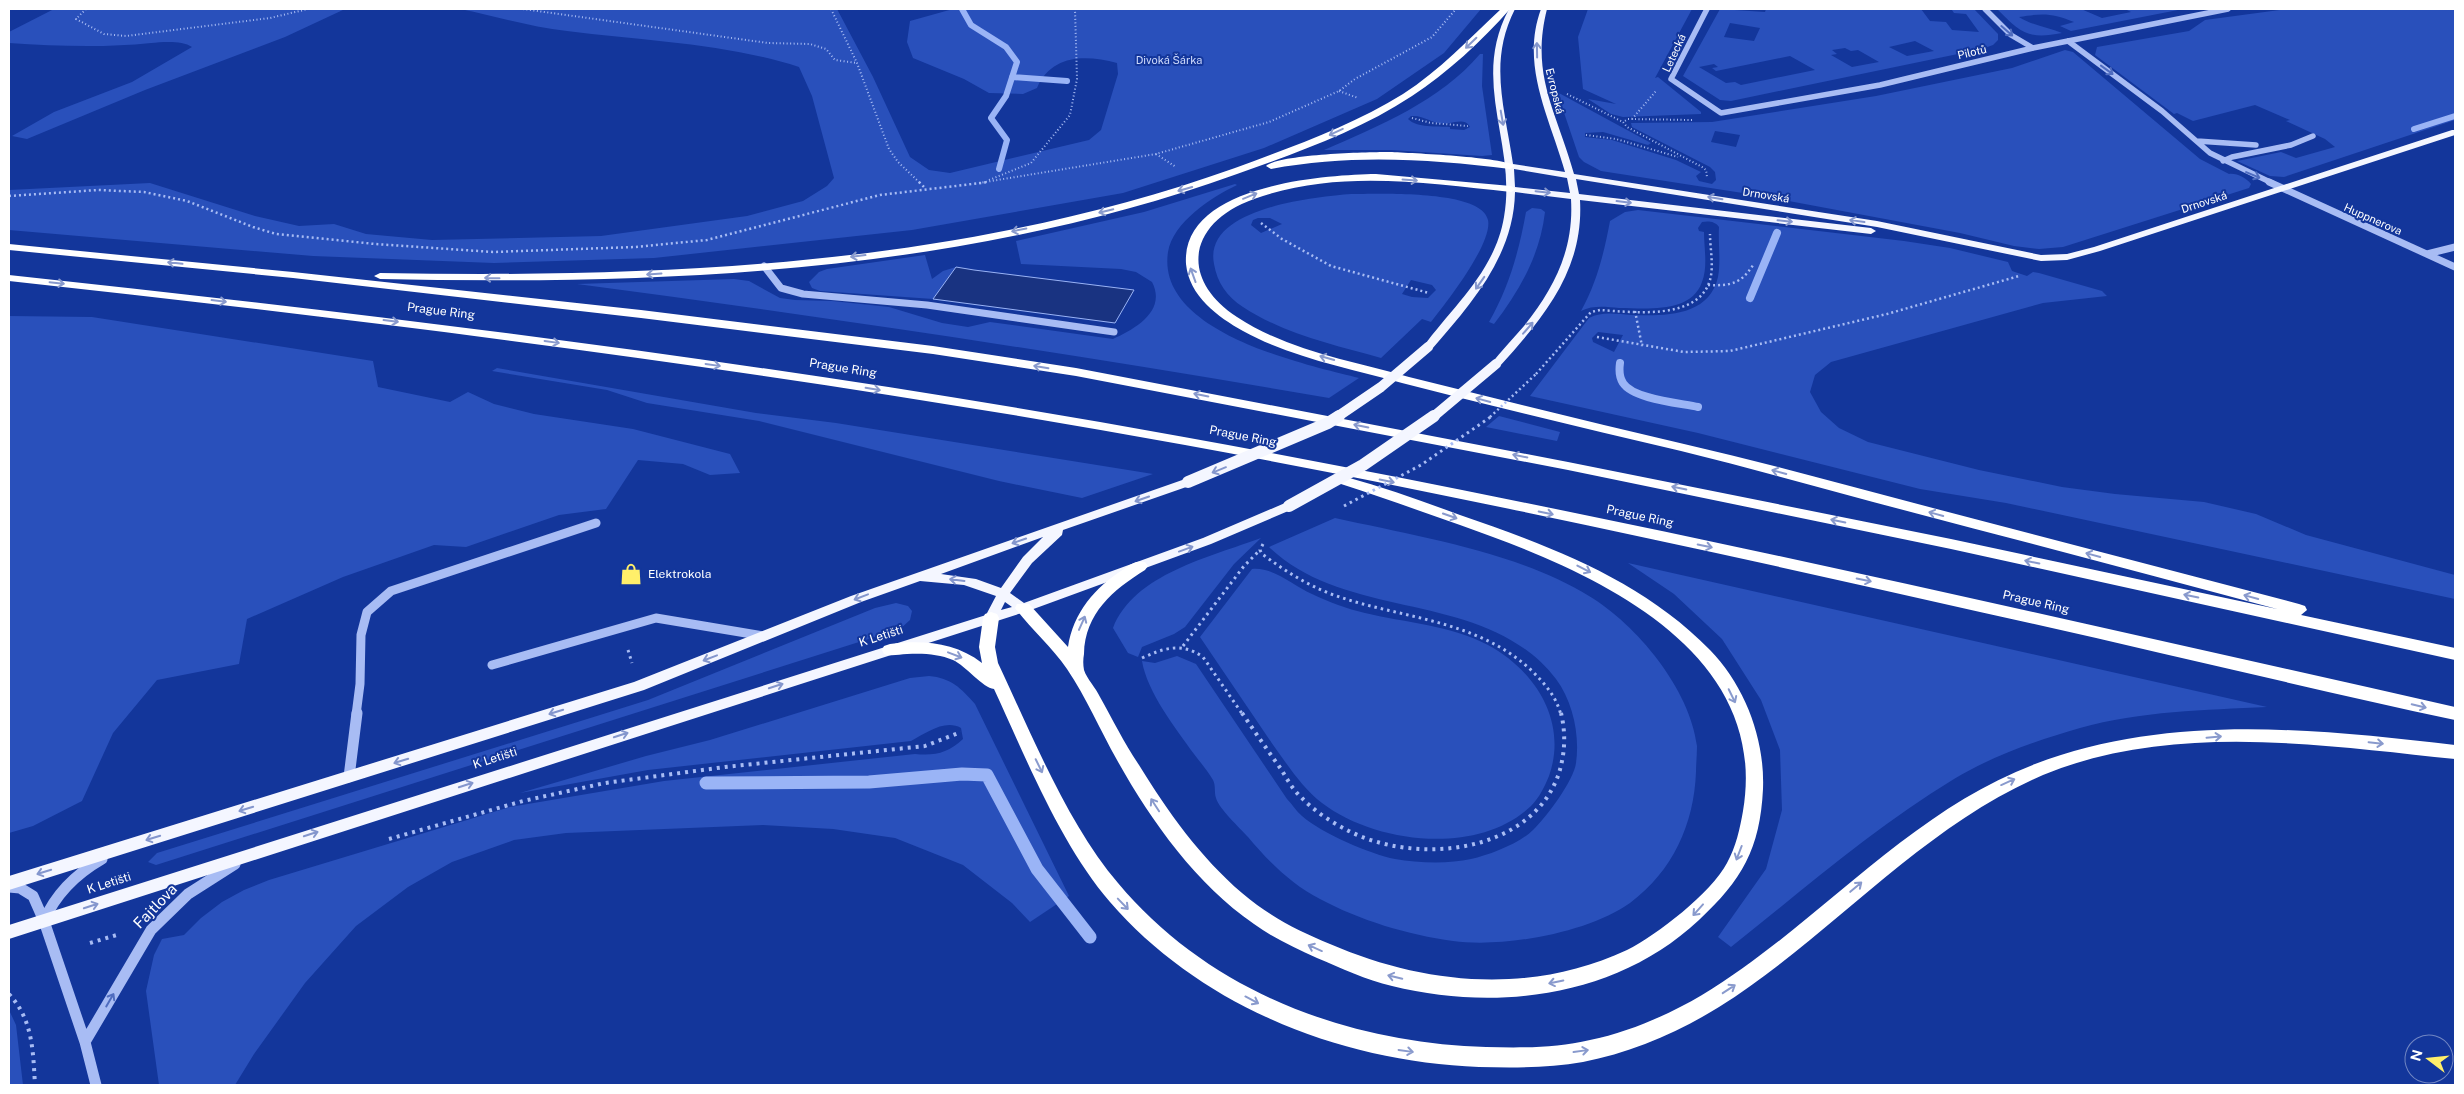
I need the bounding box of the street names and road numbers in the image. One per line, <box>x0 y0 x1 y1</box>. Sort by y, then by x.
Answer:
street label: Letecká <box>1660 32 1688 74</box>
street label: Pilotů <box>1956 43 1988 61</box>
street label: Evropská <box>1544 67 1566 115</box>
street label: Drnovská <box>1742 185 1790 205</box>
street label: Drnovská <box>2180 189 2228 215</box>
street label: Huppnerova <box>2342 201 2404 237</box>
street label: Prague Ring <box>406 300 476 322</box>
street label: Prague Ring <box>808 356 878 380</box>
street label: Prague Ring <box>1208 423 1278 449</box>
street label: Prague Ring <box>1605 502 1675 530</box>
street label: Prague Ring <box>2001 588 2071 616</box>
street label: K Letišti <box>857 622 905 650</box>
street label: K Letišti <box>471 744 519 772</box>
street label: K Letišti <box>85 869 133 897</box>
street label: Fajtlova <box>130 880 180 932</box>

